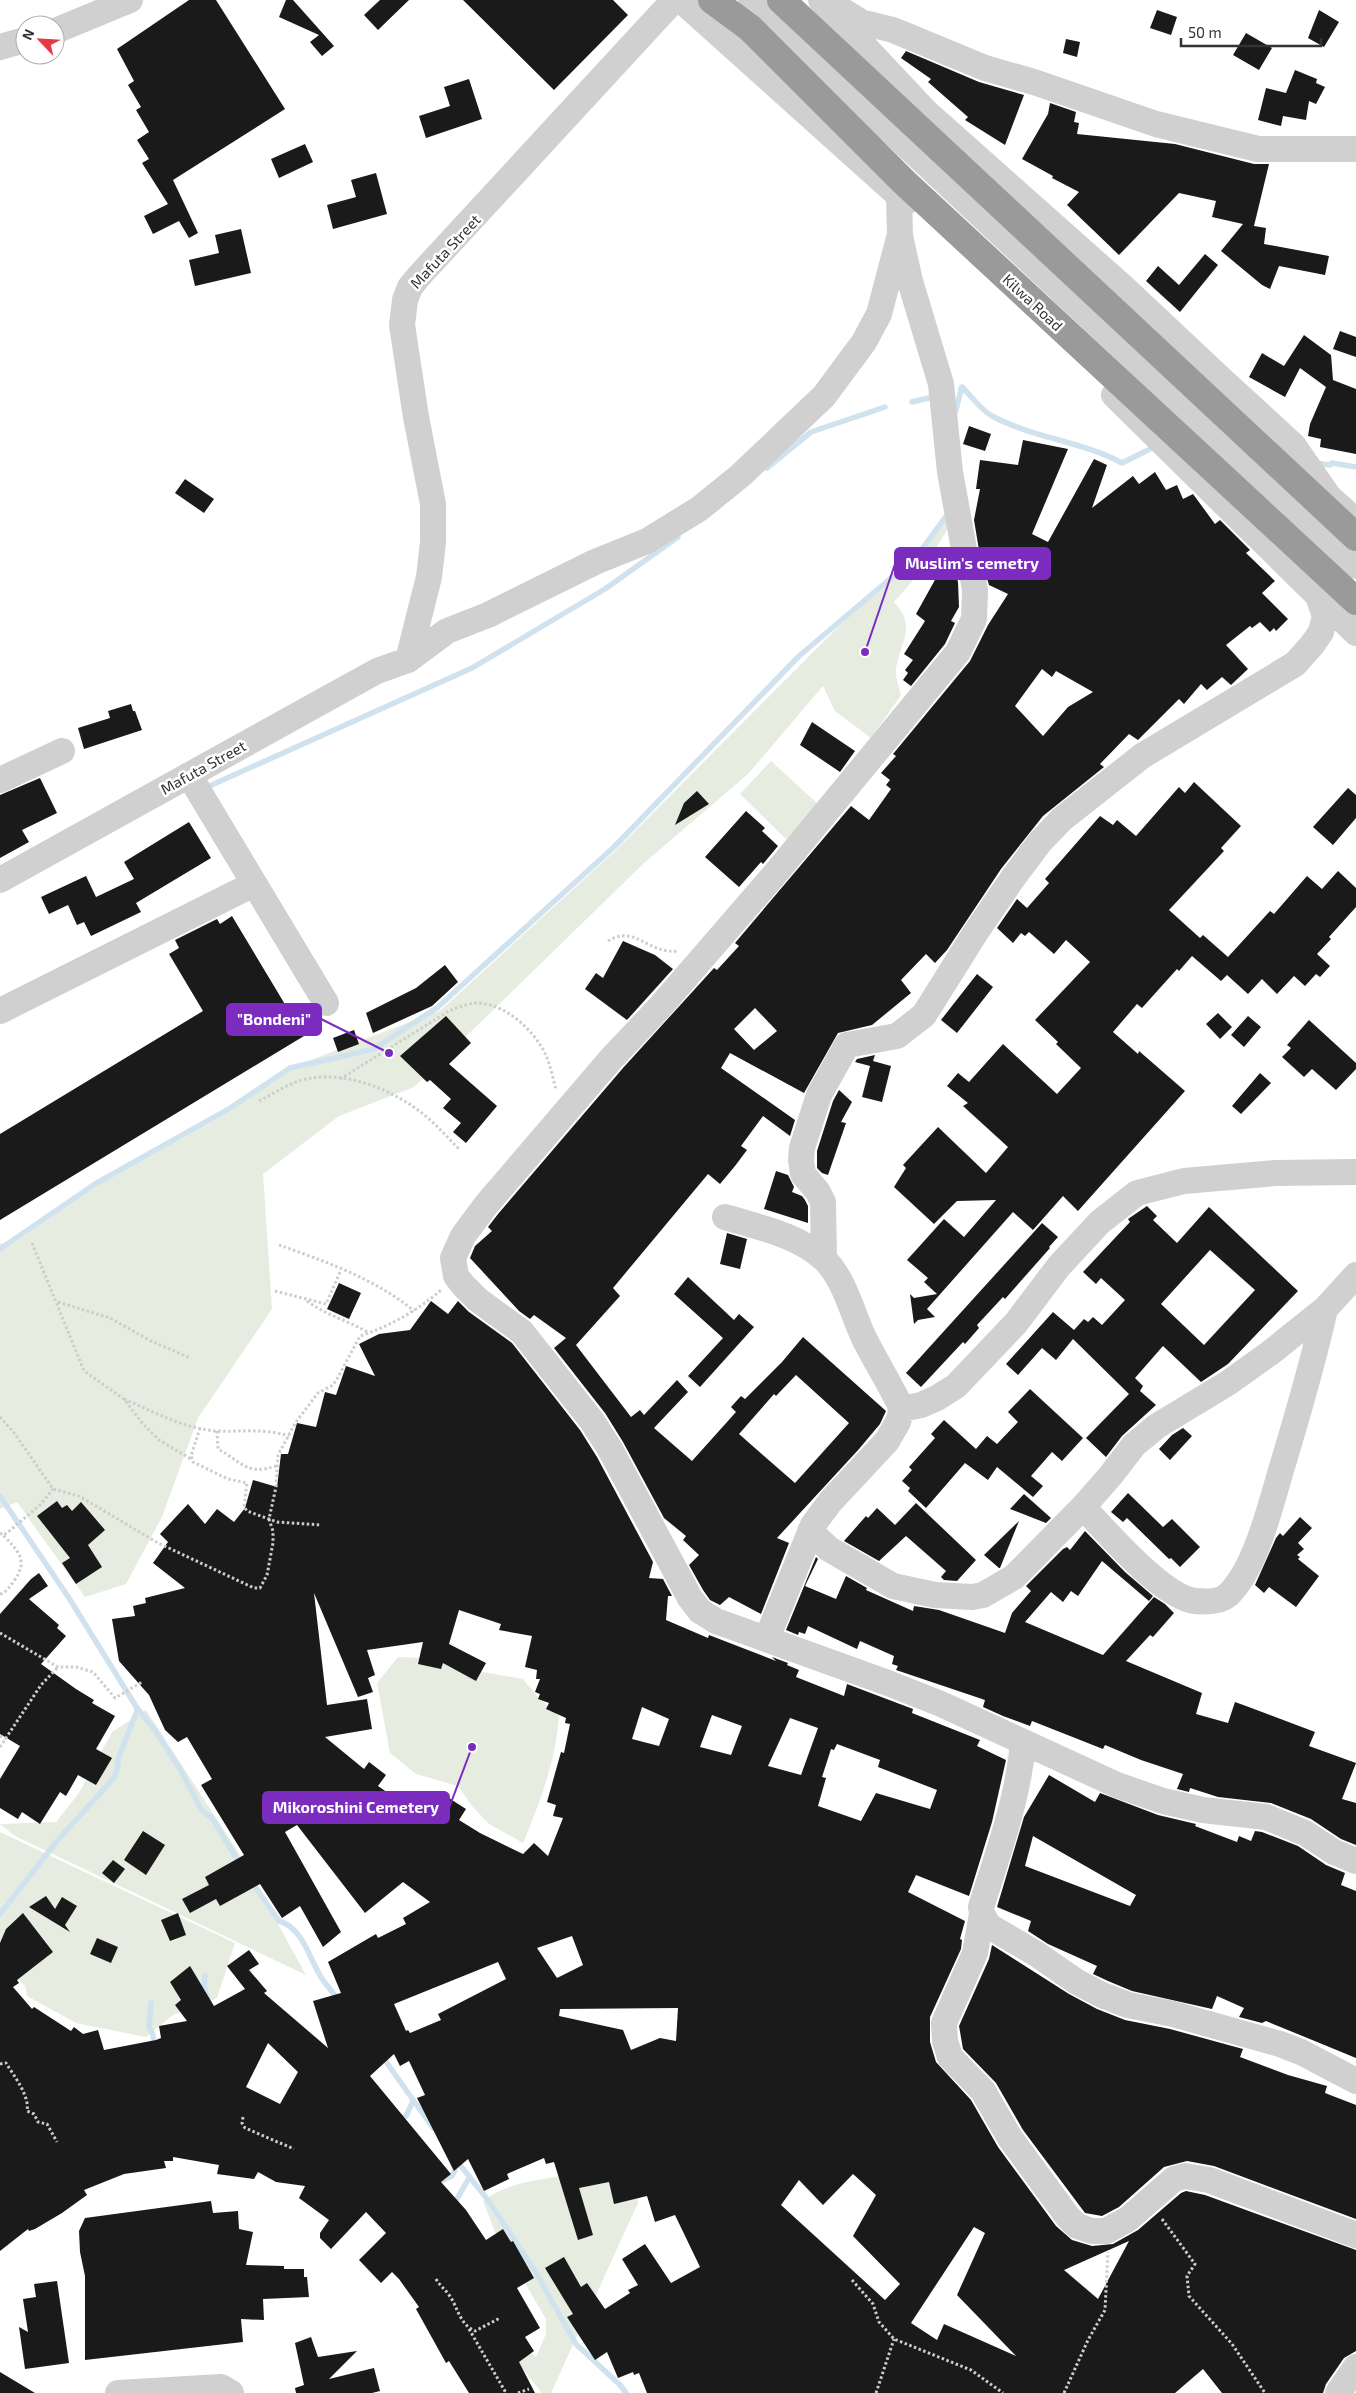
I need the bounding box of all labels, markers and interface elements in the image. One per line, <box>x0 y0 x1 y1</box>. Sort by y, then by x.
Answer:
north arrow <box>15 15 65 65</box>
scale bar <box>1181 15 1321 47</box>
text: 50 m <box>1188 23 1222 41</box>
text: N <box>18 26 38 42</box>
street label: Mafuta Street <box>406 210 484 292</box>
street label: Kilwa Road <box>999 270 1067 334</box>
callout: Muslim's cemetry <box>895 548 1050 579</box>
text: Muslim's cemetry <box>905 553 1039 573</box>
street label: Mafuta Street <box>157 736 249 798</box>
callout: "Bondeni" <box>227 1004 321 1035</box>
text: "Bondeni" <box>237 1009 311 1028</box>
callout: Mikoroshini Cemetery <box>263 1792 449 1823</box>
text: Mikoroshini Cemetery <box>273 1797 439 1817</box>

